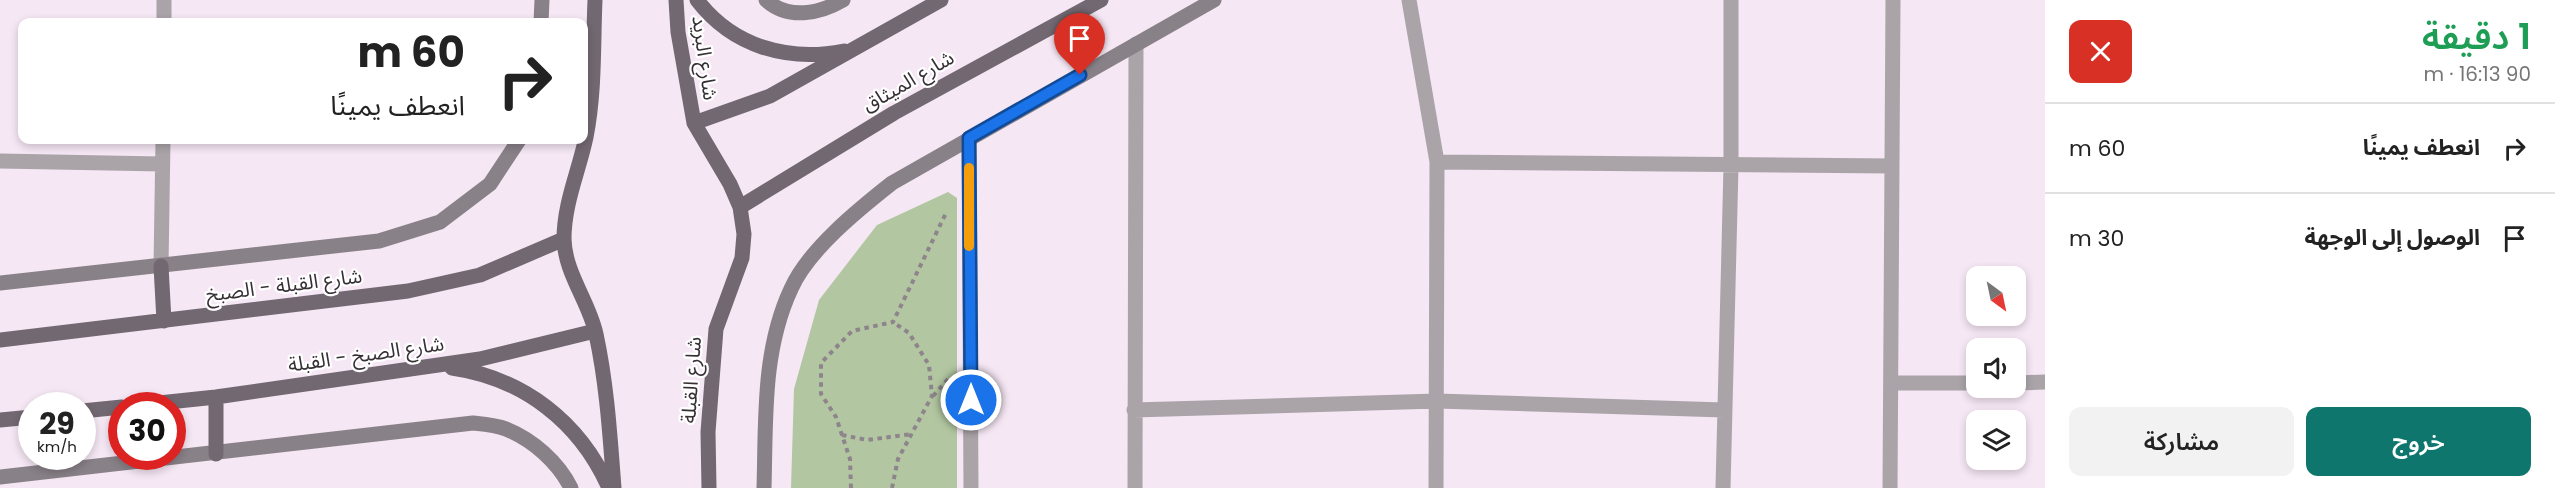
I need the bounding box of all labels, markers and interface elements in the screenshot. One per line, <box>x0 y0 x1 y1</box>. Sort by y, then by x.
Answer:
text: 1 دقيقة <box>2422 11 2531 62</box>
pin <box>1054 13 1105 75</box>
street label: شارع البريد <box>684 14 725 102</box>
button: close <box>2069 20 2132 83</box>
icon: arrive <box>1063 22 1096 55</box>
text: 60 m <box>357 23 465 82</box>
icon: right <box>486 42 564 120</box>
street label: شارع الميثاق <box>857 43 960 120</box>
text: 90 m · 16:13 <box>2423 60 2531 88</box>
text: انعطف يمينًا <box>330 87 465 124</box>
text: انعطف يمينًا <box>2363 132 2480 163</box>
icon: right <box>2498 132 2531 165</box>
text: 60 m <box>2069 133 2125 164</box>
text: الوصول إلى الوجهة <box>2305 222 2480 253</box>
icon: arrive <box>2498 222 2531 255</box>
text: 30 m <box>2069 223 2124 254</box>
street label: شارع القبلة - الصبخ <box>204 262 364 309</box>
north arrow <box>1966 266 2026 326</box>
map controls <box>1966 266 2026 470</box>
street label: شارع الصبخ - القبلة <box>286 329 446 380</box>
street label: شارع القبلة <box>674 336 709 424</box>
button: sound <box>1966 338 2026 398</box>
position arrow <box>939 368 1003 432</box>
speed limit sign: 30 <box>108 392 186 470</box>
text: 29 <box>39 402 75 445</box>
button: مشاركة <box>2069 407 2294 476</box>
button: خروج <box>2306 407 2531 476</box>
button: layers <box>1966 410 2026 470</box>
text: km/h <box>37 436 77 457</box>

